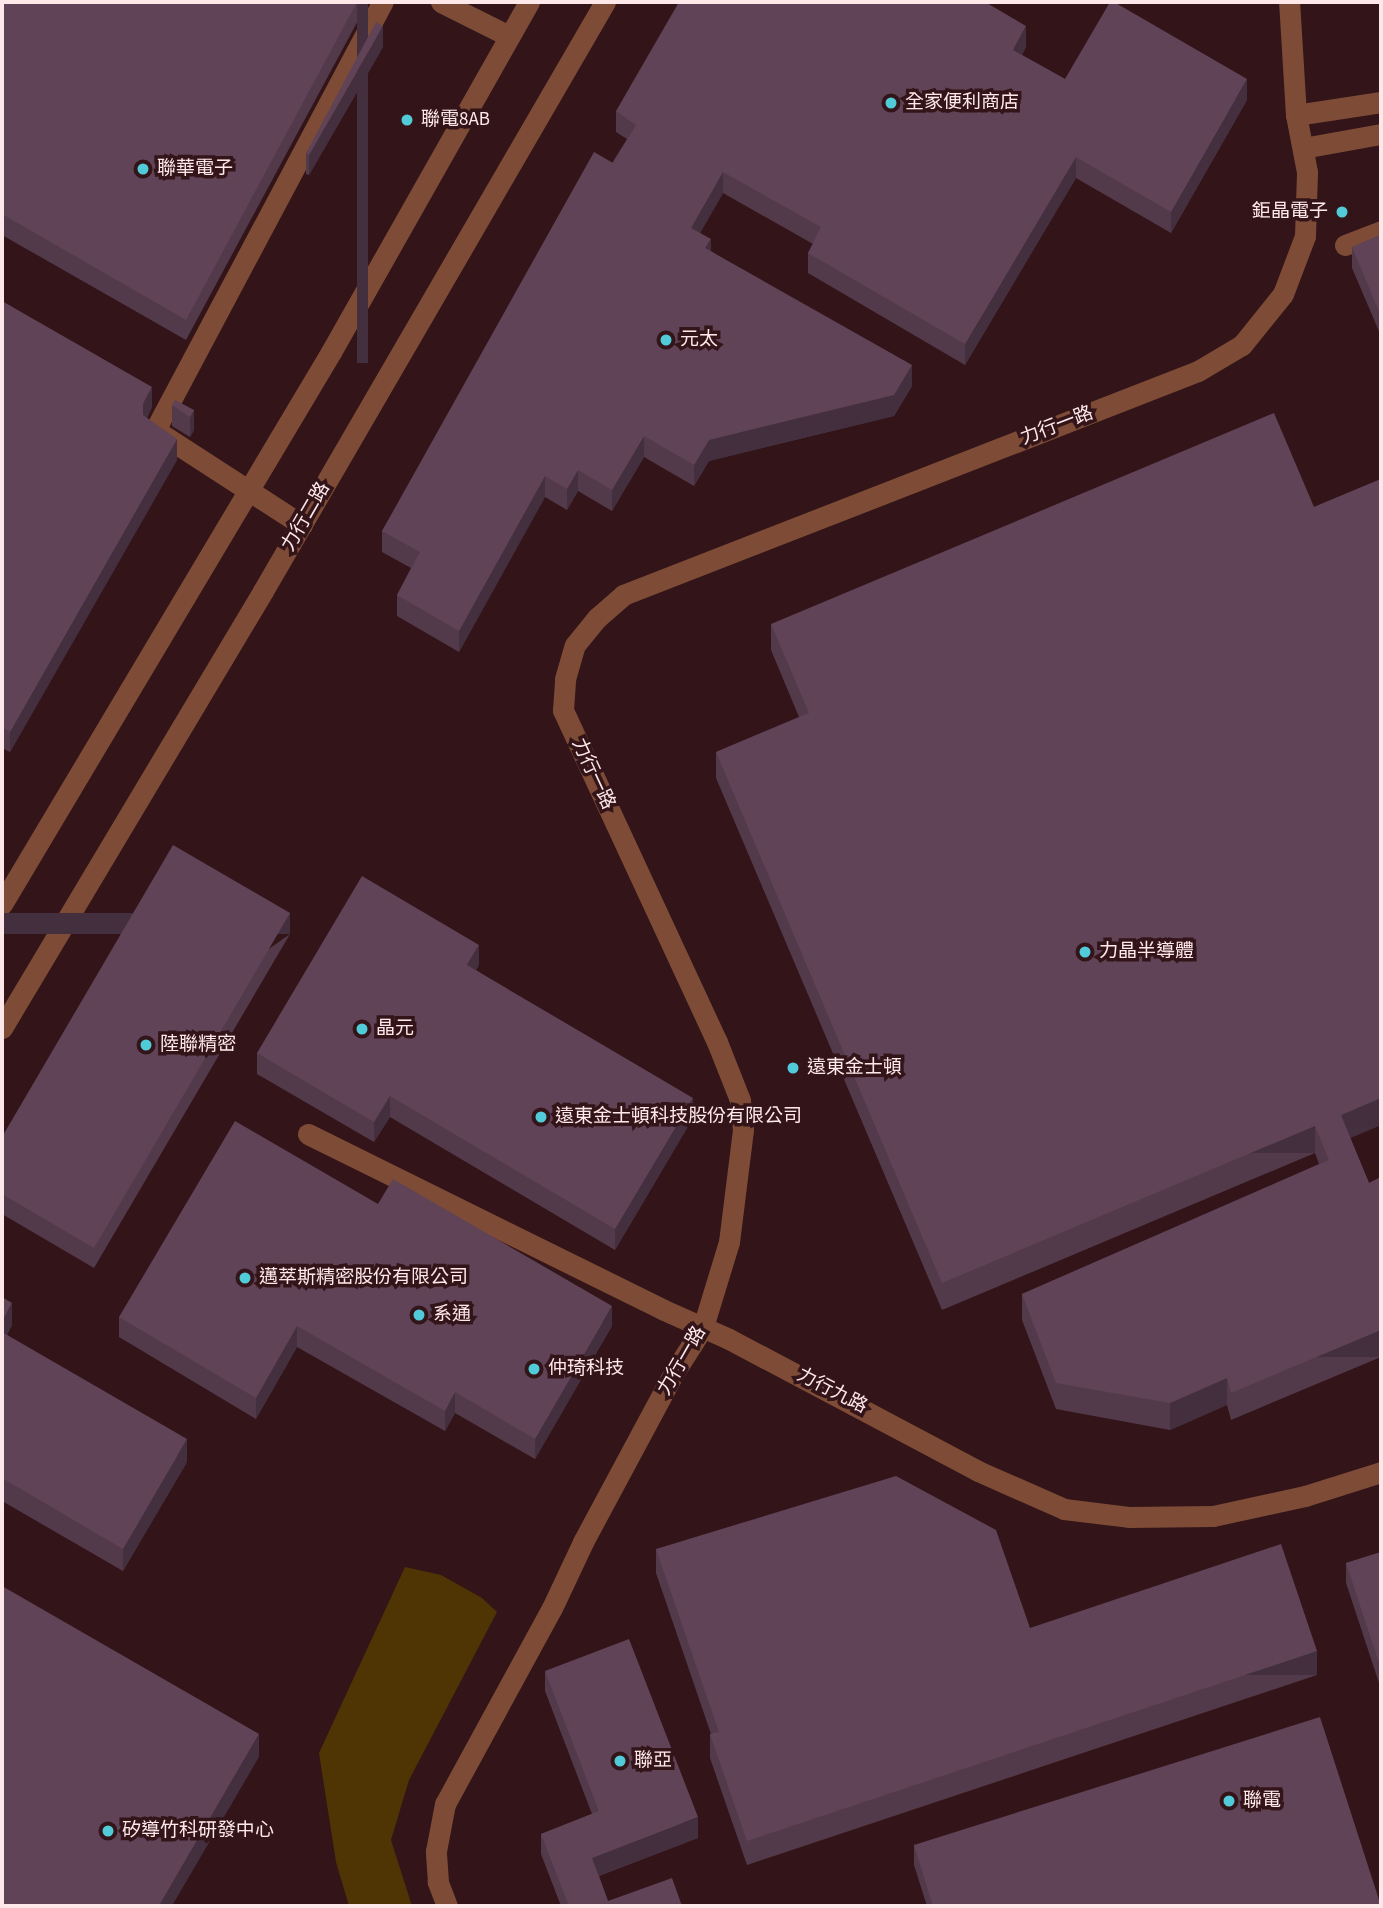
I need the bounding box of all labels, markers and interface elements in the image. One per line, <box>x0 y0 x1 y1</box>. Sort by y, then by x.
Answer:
place label: 全家便利商店 <box>905 92 1019 114</box>
marker: 全家便利商店 <box>883 95 899 111</box>
place label: 聯電8AB <box>421 109 490 131</box>
marker: 聯電8AB <box>399 112 415 128</box>
place label: 聯華電子 <box>157 158 233 180</box>
marker: 聯華電子 <box>135 161 151 177</box>
place label: 鉅晶電子 <box>1252 201 1328 223</box>
marker: 鉅晶電子 <box>1334 204 1350 220</box>
place label: 元太 <box>680 329 718 351</box>
marker: 元太 <box>658 332 674 348</box>
street label: 力行一路 <box>1017 402 1097 450</box>
street label: 力行二路 <box>277 478 335 556</box>
street label: 力行一路 <box>567 735 619 813</box>
place label: 力晶半導體 <box>1099 941 1194 963</box>
marker: 力晶半導體 <box>1077 944 1093 960</box>
place label: 晶元 <box>376 1018 414 1040</box>
marker: 晶元 <box>354 1021 370 1037</box>
place label: 陸聯精密 <box>160 1034 236 1056</box>
marker: 陸聯精密 <box>138 1037 154 1053</box>
place label: 遠東金士頓 <box>807 1057 902 1079</box>
marker: 遠東金士頓 <box>785 1060 801 1076</box>
place label: 遠東金士頓科技股份有限公司 <box>555 1106 802 1128</box>
marker: 遠東金士頓科技股份有限公司 <box>533 1109 549 1125</box>
place label: 邁萃斯精密股份有限公司 <box>259 1267 468 1289</box>
marker: 邁萃斯精密股份有限公司 <box>237 1270 253 1286</box>
place label: 系通 <box>433 1304 471 1326</box>
marker: 系通 <box>411 1307 427 1323</box>
street label: 力行一路 <box>653 1322 711 1400</box>
place label: 仲琦科技 <box>548 1358 624 1380</box>
marker: 仲琦科技 <box>526 1361 542 1377</box>
street label: 力行九路 <box>793 1364 871 1418</box>
place label: 聯亞 <box>634 1750 672 1772</box>
marker: 聯亞 <box>612 1753 628 1769</box>
place label: 聯電 <box>1243 1790 1281 1812</box>
marker: 聯電 <box>1221 1793 1237 1809</box>
place label: 矽導竹科研發中心 <box>122 1820 274 1842</box>
marker: 矽導竹科研發中心 <box>100 1823 116 1839</box>

